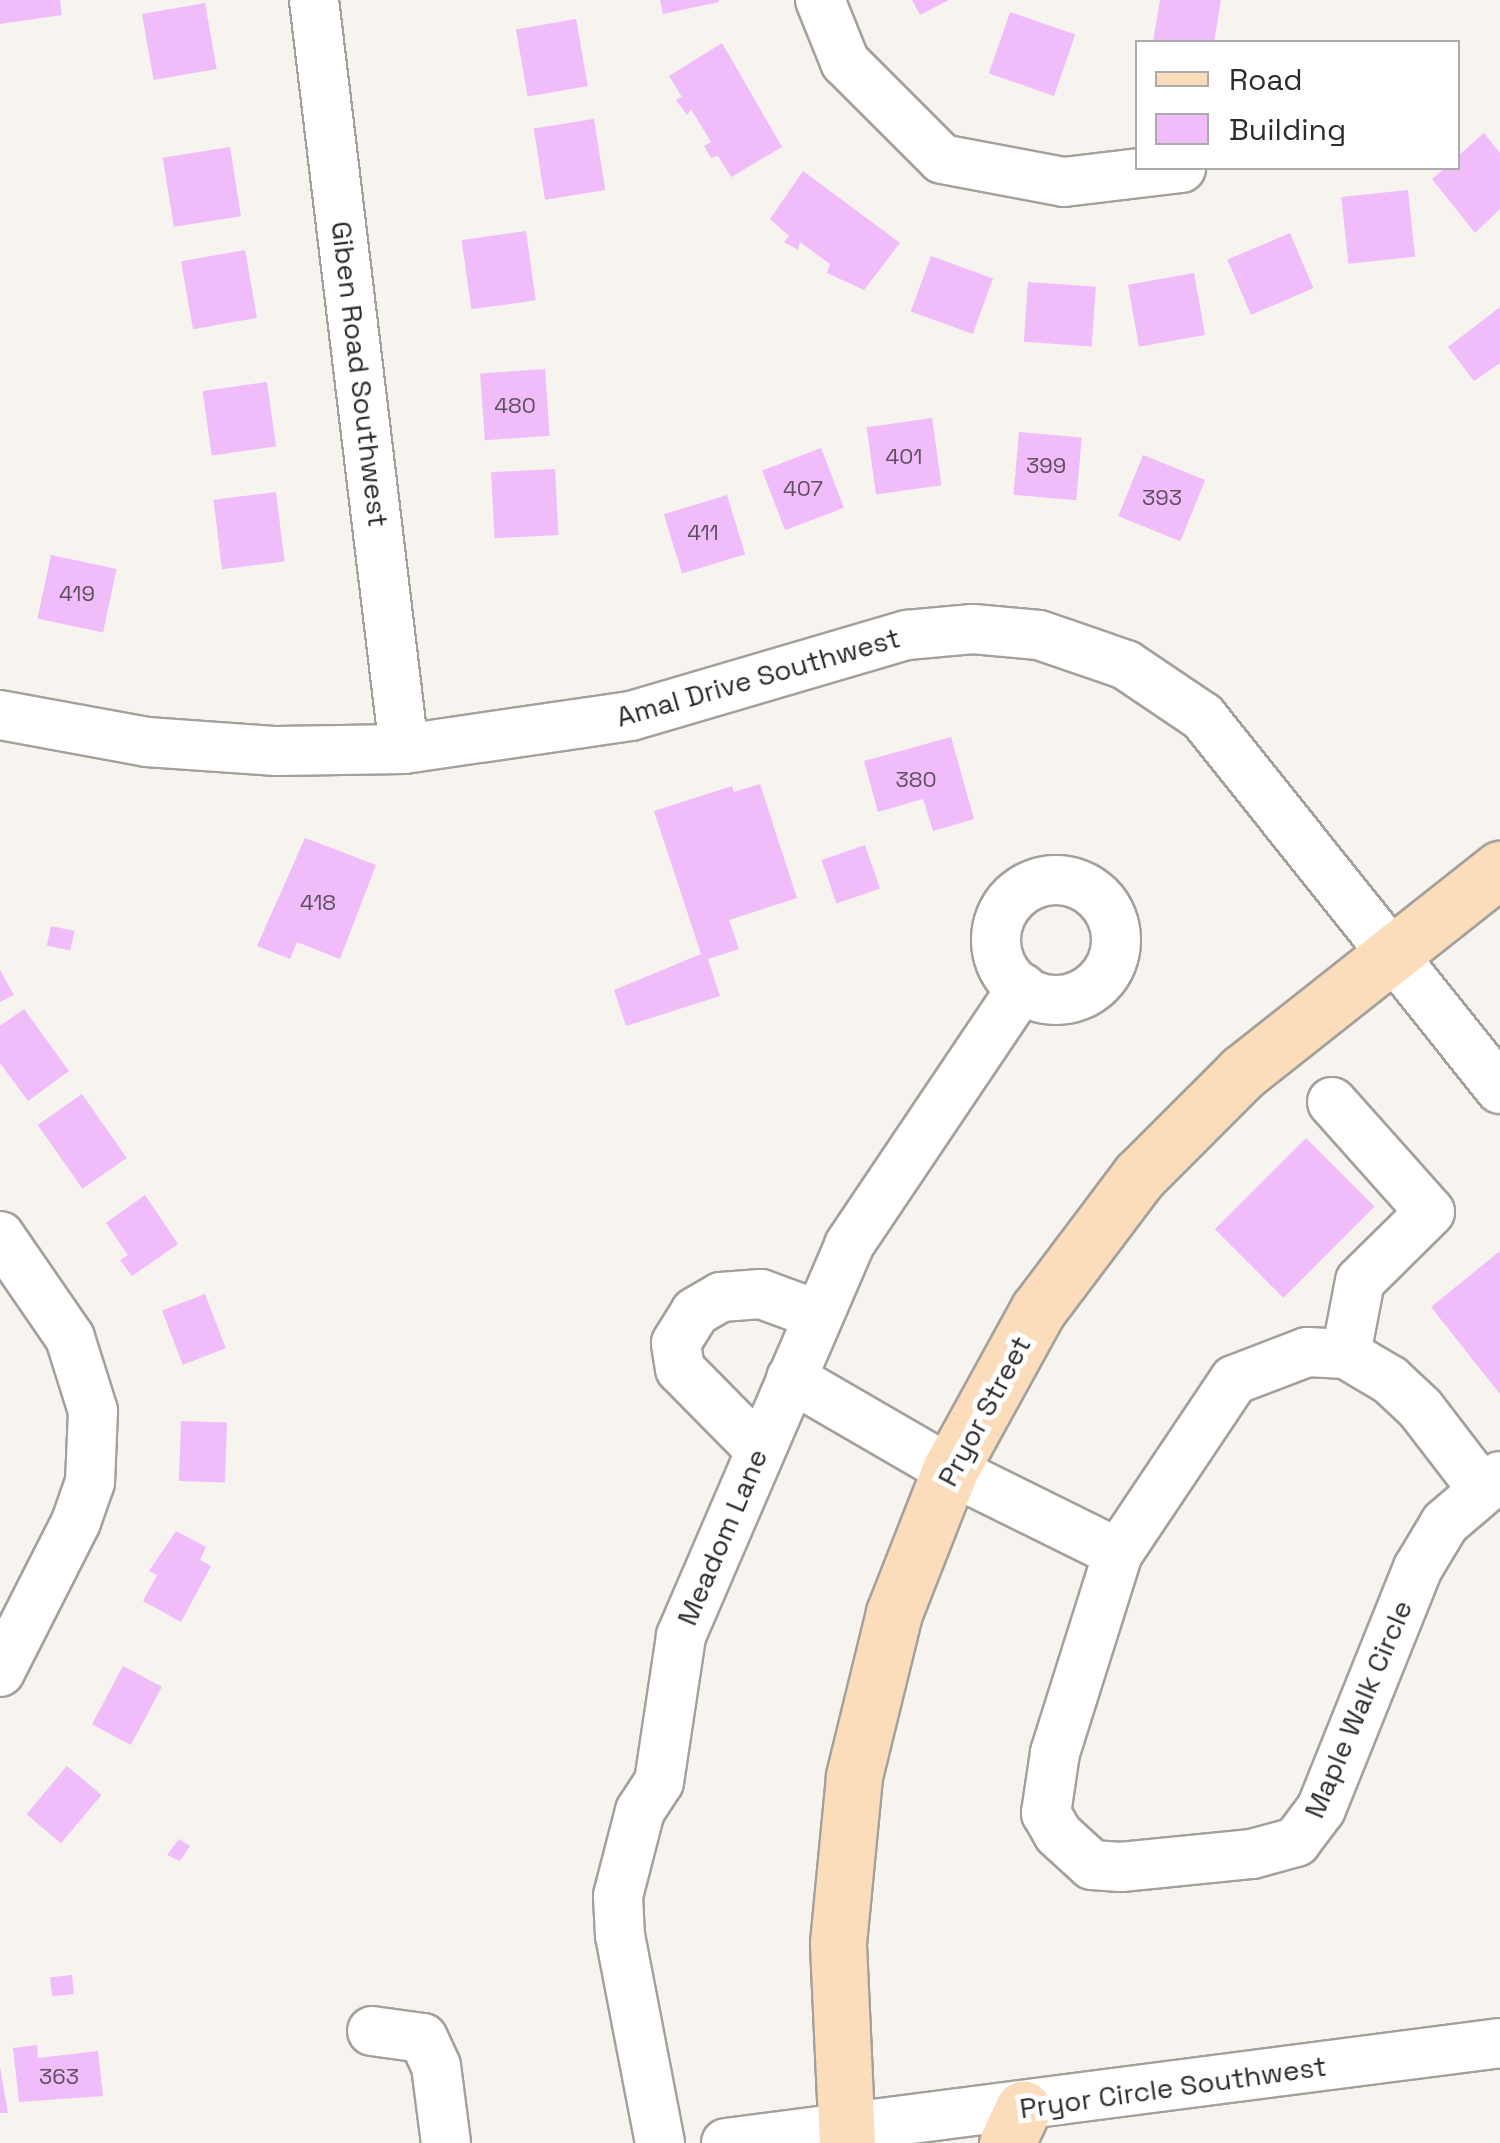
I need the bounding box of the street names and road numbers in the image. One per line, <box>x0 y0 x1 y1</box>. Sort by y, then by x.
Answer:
street label: Giben Road Southwest <box>325 219 395 529</box>
street label: Amal Drive Southwest <box>612 620 904 734</box>
street label: Pryor Street <box>930 1330 1038 1492</box>
street label: Meadom Lane <box>670 1444 774 1630</box>
street label: Maple Walk Circle <box>1297 1595 1419 1823</box>
street label: Pryor Circle Southwest <box>1017 2049 1329 2125</box>

